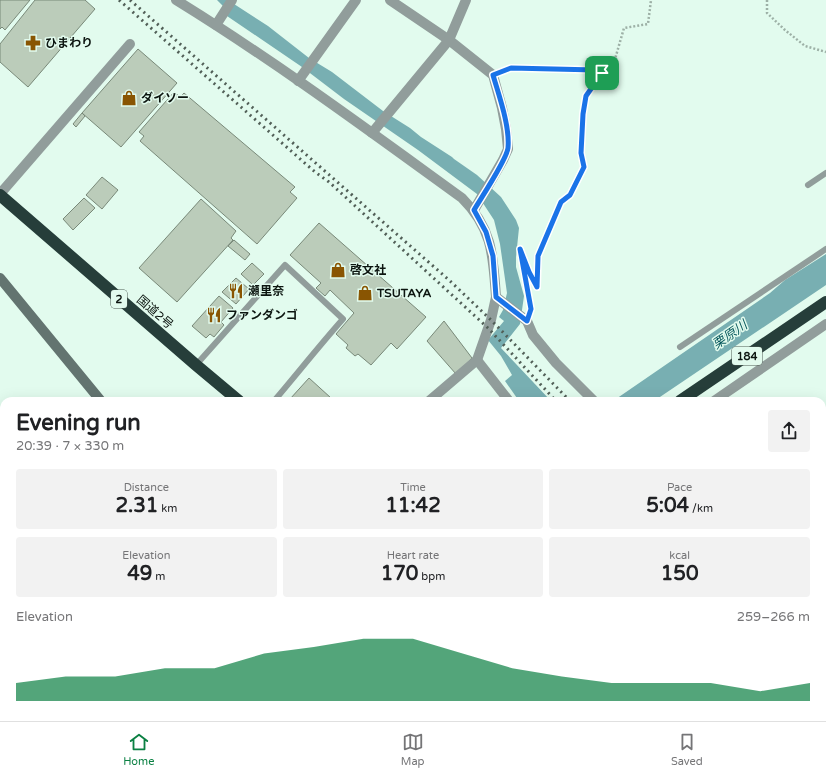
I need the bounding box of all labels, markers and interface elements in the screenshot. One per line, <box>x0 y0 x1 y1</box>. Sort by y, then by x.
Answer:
pharmacy icon: ひまわり <box>24 34 42 52</box>
place label: ひまわり <box>45 36 93 50</box>
pin <box>585 56 619 90</box>
icon: arrive <box>591 62 613 84</box>
shop icon: ダイソー <box>120 89 138 107</box>
place label: ダイソー <box>141 91 189 105</box>
shop icon: 啓文社 <box>329 261 347 279</box>
place label: 啓文社 <box>350 263 386 277</box>
restaurant icon: 瀬里奈 <box>227 282 245 300</box>
place label: 瀬里奈 <box>248 284 284 298</box>
shop icon: TSUTAYA <box>356 284 374 302</box>
place label: TSUTAYA <box>376 286 432 300</box>
road number: 2 <box>111 290 127 308</box>
street label: 国道2号 <box>134 292 176 332</box>
restaurant icon: ファンダンゴ <box>205 306 223 324</box>
place label: ファンダンゴ <box>226 308 298 322</box>
water label: 栗原川 <box>709 316 752 353</box>
road number: 184 <box>732 347 762 365</box>
text: Evening run <box>16 410 141 436</box>
button: share <box>768 410 810 452</box>
text: 20:39 · 7 × 330 m <box>16 438 124 454</box>
text: Distance <box>124 481 169 494</box>
text: Time <box>400 481 426 494</box>
text: Pace <box>667 481 692 494</box>
text: 2.31 <box>115 494 158 518</box>
text: 11:42 <box>385 494 441 518</box>
text: 5:04 <box>646 494 689 518</box>
text: km <box>158 502 177 515</box>
text: /km <box>689 502 713 515</box>
text: Elevation <box>122 549 170 562</box>
text: Heart rate <box>387 549 439 562</box>
text: kcal <box>669 549 690 562</box>
text: 49 <box>127 562 152 586</box>
text: 170 <box>381 562 418 586</box>
text: 150 <box>661 562 699 586</box>
text: m <box>152 570 165 583</box>
text: bpm <box>418 570 445 583</box>
text: Elevation <box>16 609 73 625</box>
text: 259–266 m <box>737 609 810 625</box>
tab: Home <box>123 731 154 768</box>
tab: Map <box>401 731 425 768</box>
tab: Saved <box>671 731 703 768</box>

